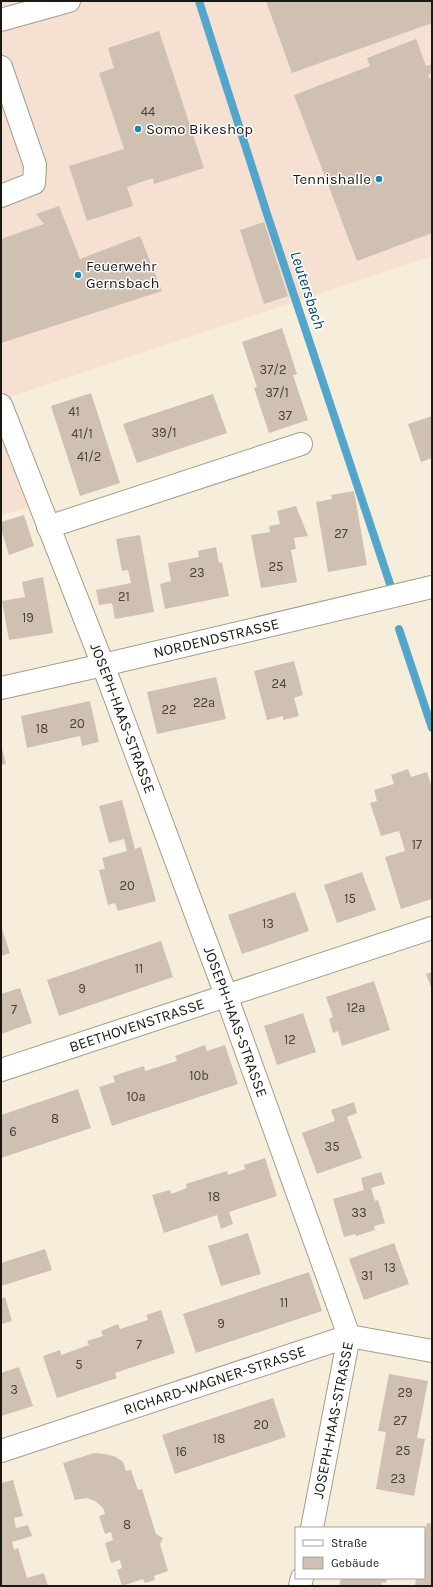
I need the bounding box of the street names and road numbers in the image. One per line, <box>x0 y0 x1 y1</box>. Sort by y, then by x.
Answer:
street label: NORDENDSTRASSE <box>152 615 281 662</box>
street label: JOSEPH-HAAS-STRASSE <box>86 640 159 796</box>
street label: JOSEPH-HAAS-STRASSE <box>200 944 271 1100</box>
street label: BEETHOVENSTRASSE <box>67 995 207 1056</box>
street label: JOSEPH-HAAS-STRASSE <box>309 1340 357 1500</box>
street label: RICHARD-WAGNER-STRASSE <box>121 1342 308 1419</box>

